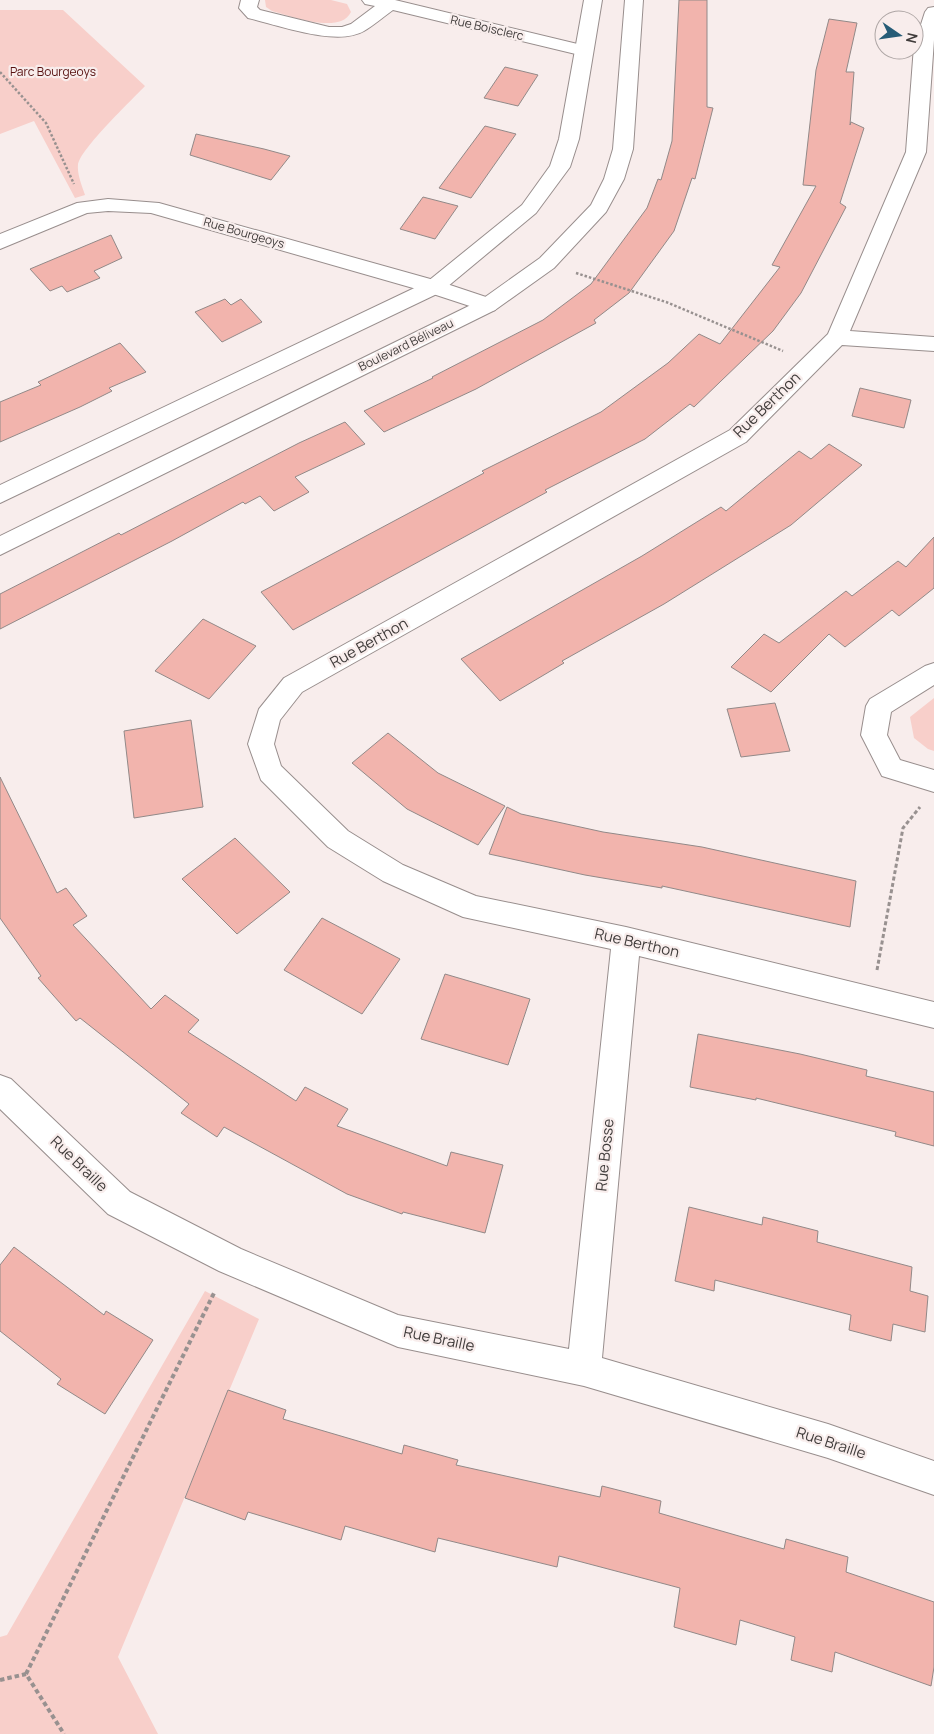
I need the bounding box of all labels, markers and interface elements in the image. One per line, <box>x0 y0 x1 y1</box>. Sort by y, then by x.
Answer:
north arrow <box>874 10 924 60</box>
street label: Rue Boisclerc <box>449 11 526 44</box>
text: N <box>902 31 923 45</box>
park label: Parc Bourgeoys <box>10 63 96 80</box>
street label: Rue Bourgeoys <box>202 213 287 252</box>
street label: Boulevard Béliveau <box>355 314 456 375</box>
street label: Rue Berthon <box>728 367 805 442</box>
street label: Rue Berthon <box>326 612 412 673</box>
street label: Rue Berthon <box>593 923 682 962</box>
street label: Rue Bosse <box>590 1118 619 1192</box>
street label: Rue Braille <box>46 1131 113 1196</box>
street label: Rue Braille <box>402 1321 477 1356</box>
street label: Rue Braille <box>794 1421 869 1464</box>

